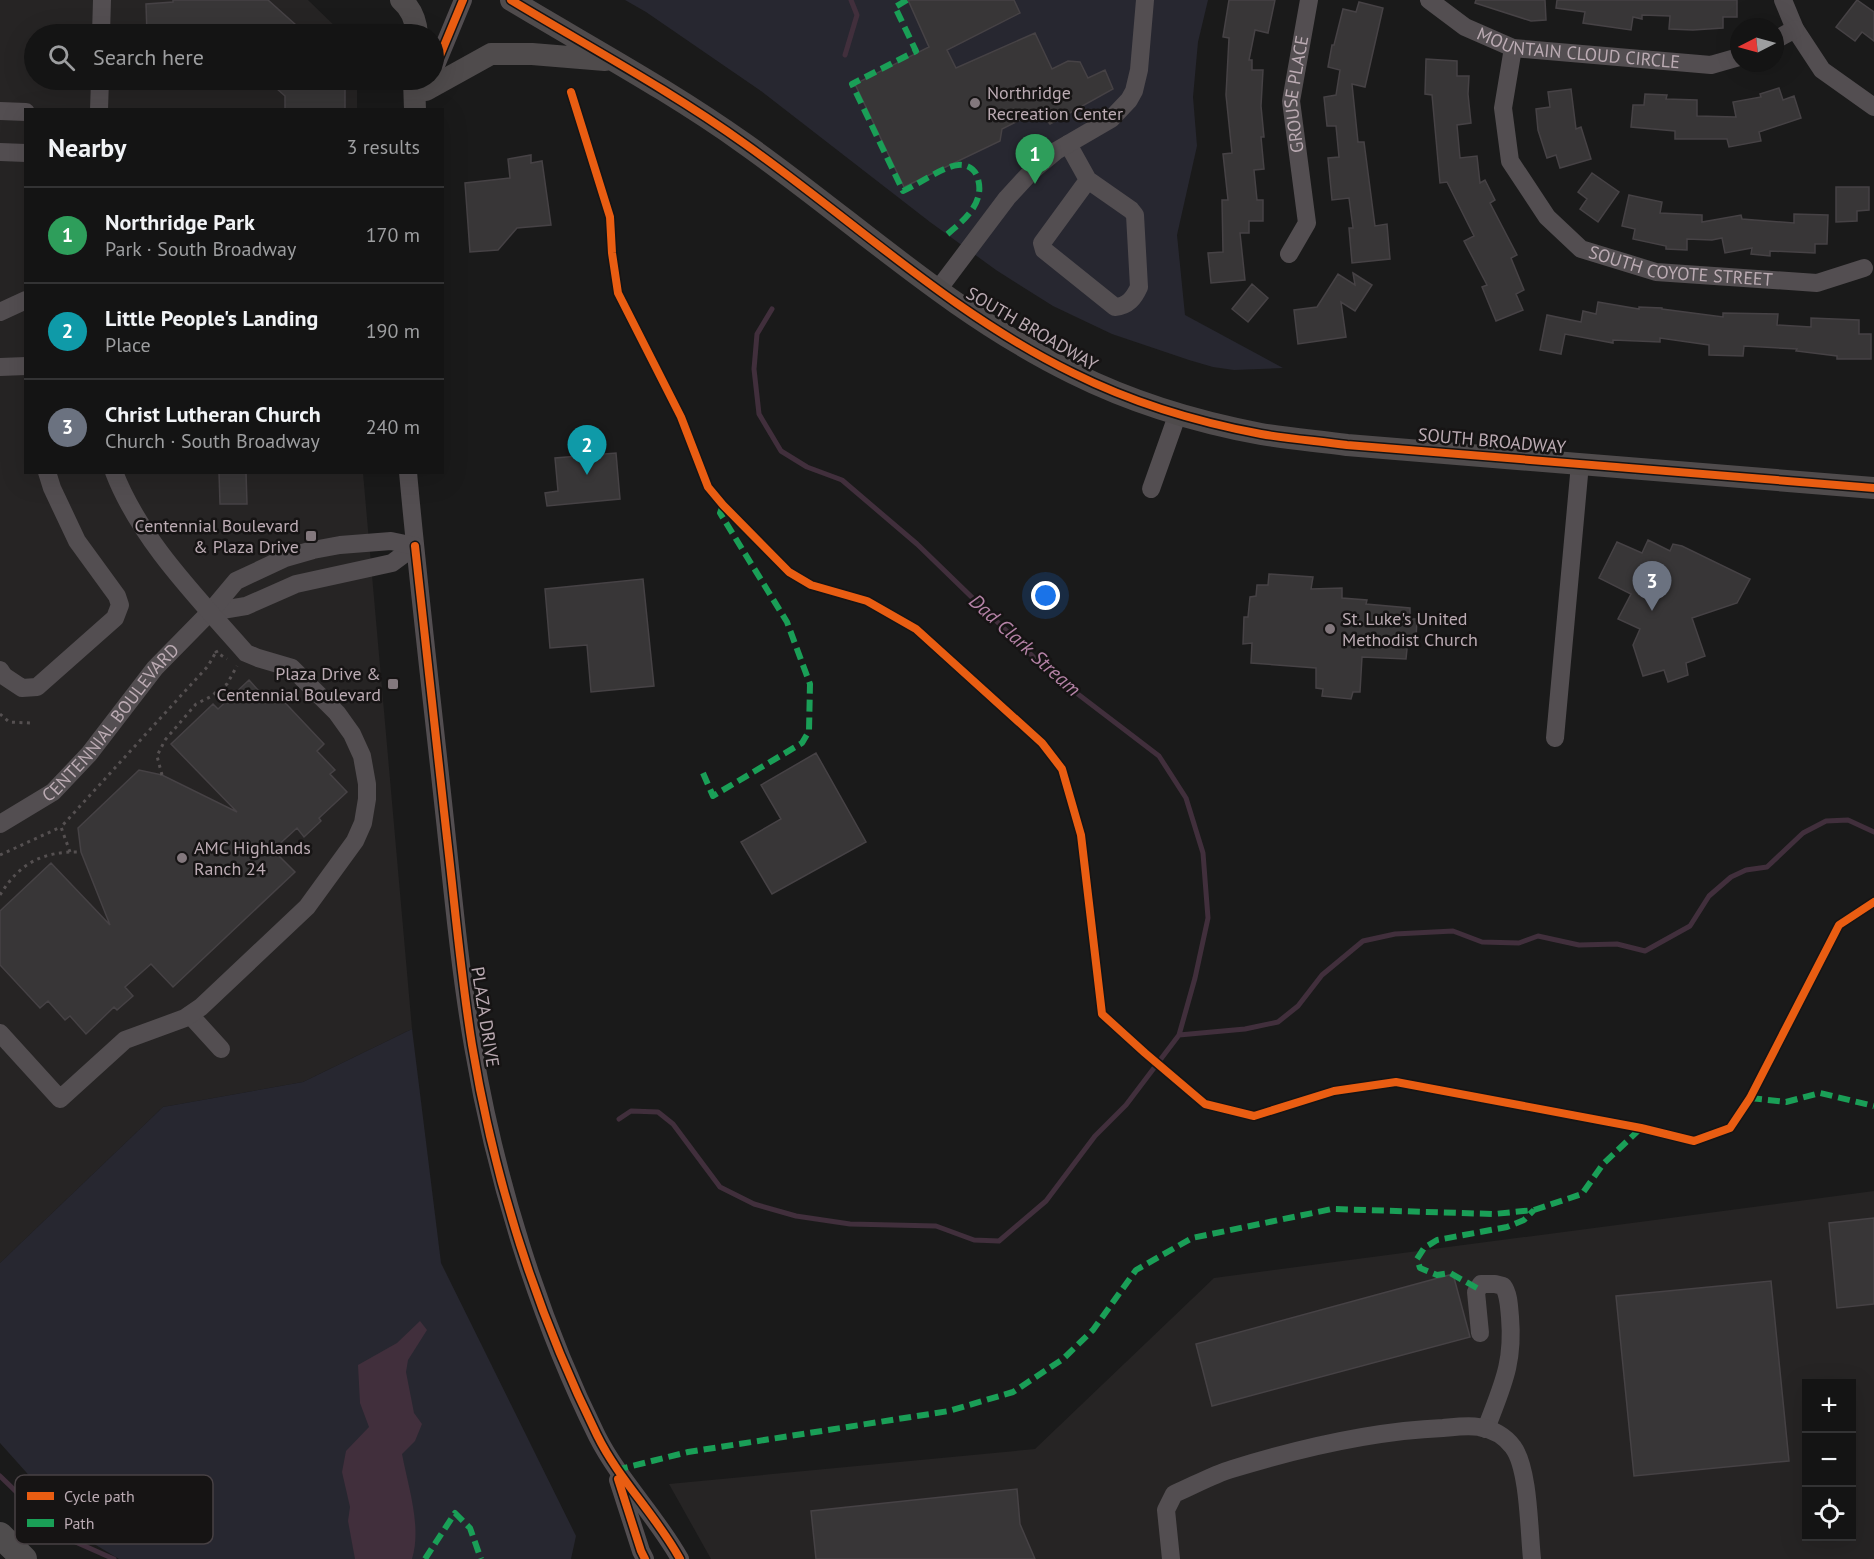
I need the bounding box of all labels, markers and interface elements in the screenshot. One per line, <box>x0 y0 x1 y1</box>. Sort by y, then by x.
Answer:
north arrow <box>1730 18 1784 72</box>
street label: MOUNTAIN CLOUD CIRCLE <box>1474 22 1681 73</box>
search box <box>24 24 444 90</box>
street label: GROUSE PLACE <box>1279 34 1313 154</box>
icon: search <box>45 41 78 74</box>
text: Search here <box>93 43 204 71</box>
place label: Northridge Recreation Center <box>987 81 1123 125</box>
marker: Northridge Recreation Center <box>968 96 982 110</box>
text: Nearby <box>48 131 126 164</box>
text: 3 results <box>347 134 420 160</box>
pin: 1 <box>1016 134 1054 184</box>
text: Northridge Park <box>105 208 255 236</box>
text: 1 <box>62 222 73 248</box>
text: 170 m <box>366 222 420 248</box>
text: Park · South Broadway <box>105 236 296 262</box>
street label: SOUTH COYOTE STREET <box>1586 240 1773 291</box>
street label: SOUTH BROADWAY <box>962 281 1102 376</box>
text: Little People's Landing <box>105 304 318 332</box>
text: 2 <box>62 318 73 344</box>
text: 190 m <box>366 318 420 344</box>
text: Place <box>105 332 151 358</box>
text: Christ Lutheran Church <box>105 400 321 428</box>
text: 3 <box>62 414 73 440</box>
text: 240 m <box>366 414 420 440</box>
street label: SOUTH BROADWAY <box>1417 423 1567 458</box>
pin: 2 <box>568 426 606 475</box>
text: Church · South Broadway <box>105 428 320 454</box>
place label: Centennial Boulevard & Plaza Drive <box>135 514 299 558</box>
marker: Centennial Boulevard & Plaza Drive <box>304 529 318 543</box>
pin: 3 <box>1632 562 1672 611</box>
your location <box>1031 581 1060 610</box>
water label: Dad Clark Stream <box>964 588 1086 702</box>
place label: St. Luke's United Methodist Church <box>1342 607 1478 651</box>
marker: St. Luke's United Methodist Church <box>1323 622 1337 636</box>
street label: CENTENNIAL BOULEVARD <box>38 638 184 807</box>
place label: Plaza Drive & Centennial Boulevard <box>217 662 381 706</box>
marker: Plaza Drive & Centennial Boulevard <box>386 677 400 691</box>
place label: AMC Highlands Ranch 24 <box>194 836 311 880</box>
marker: AMC Highlands Ranch 24 <box>175 851 189 865</box>
street label: PLAZA DRIVE <box>466 965 505 1069</box>
map controls <box>1802 1379 1856 1541</box>
button: + <box>1802 1379 1856 1433</box>
button: − <box>1802 1433 1856 1487</box>
legend <box>15 1475 213 1544</box>
text: Cycle path <box>64 1486 135 1506</box>
button: locate <box>1802 1487 1856 1541</box>
text: Path <box>64 1513 95 1533</box>

